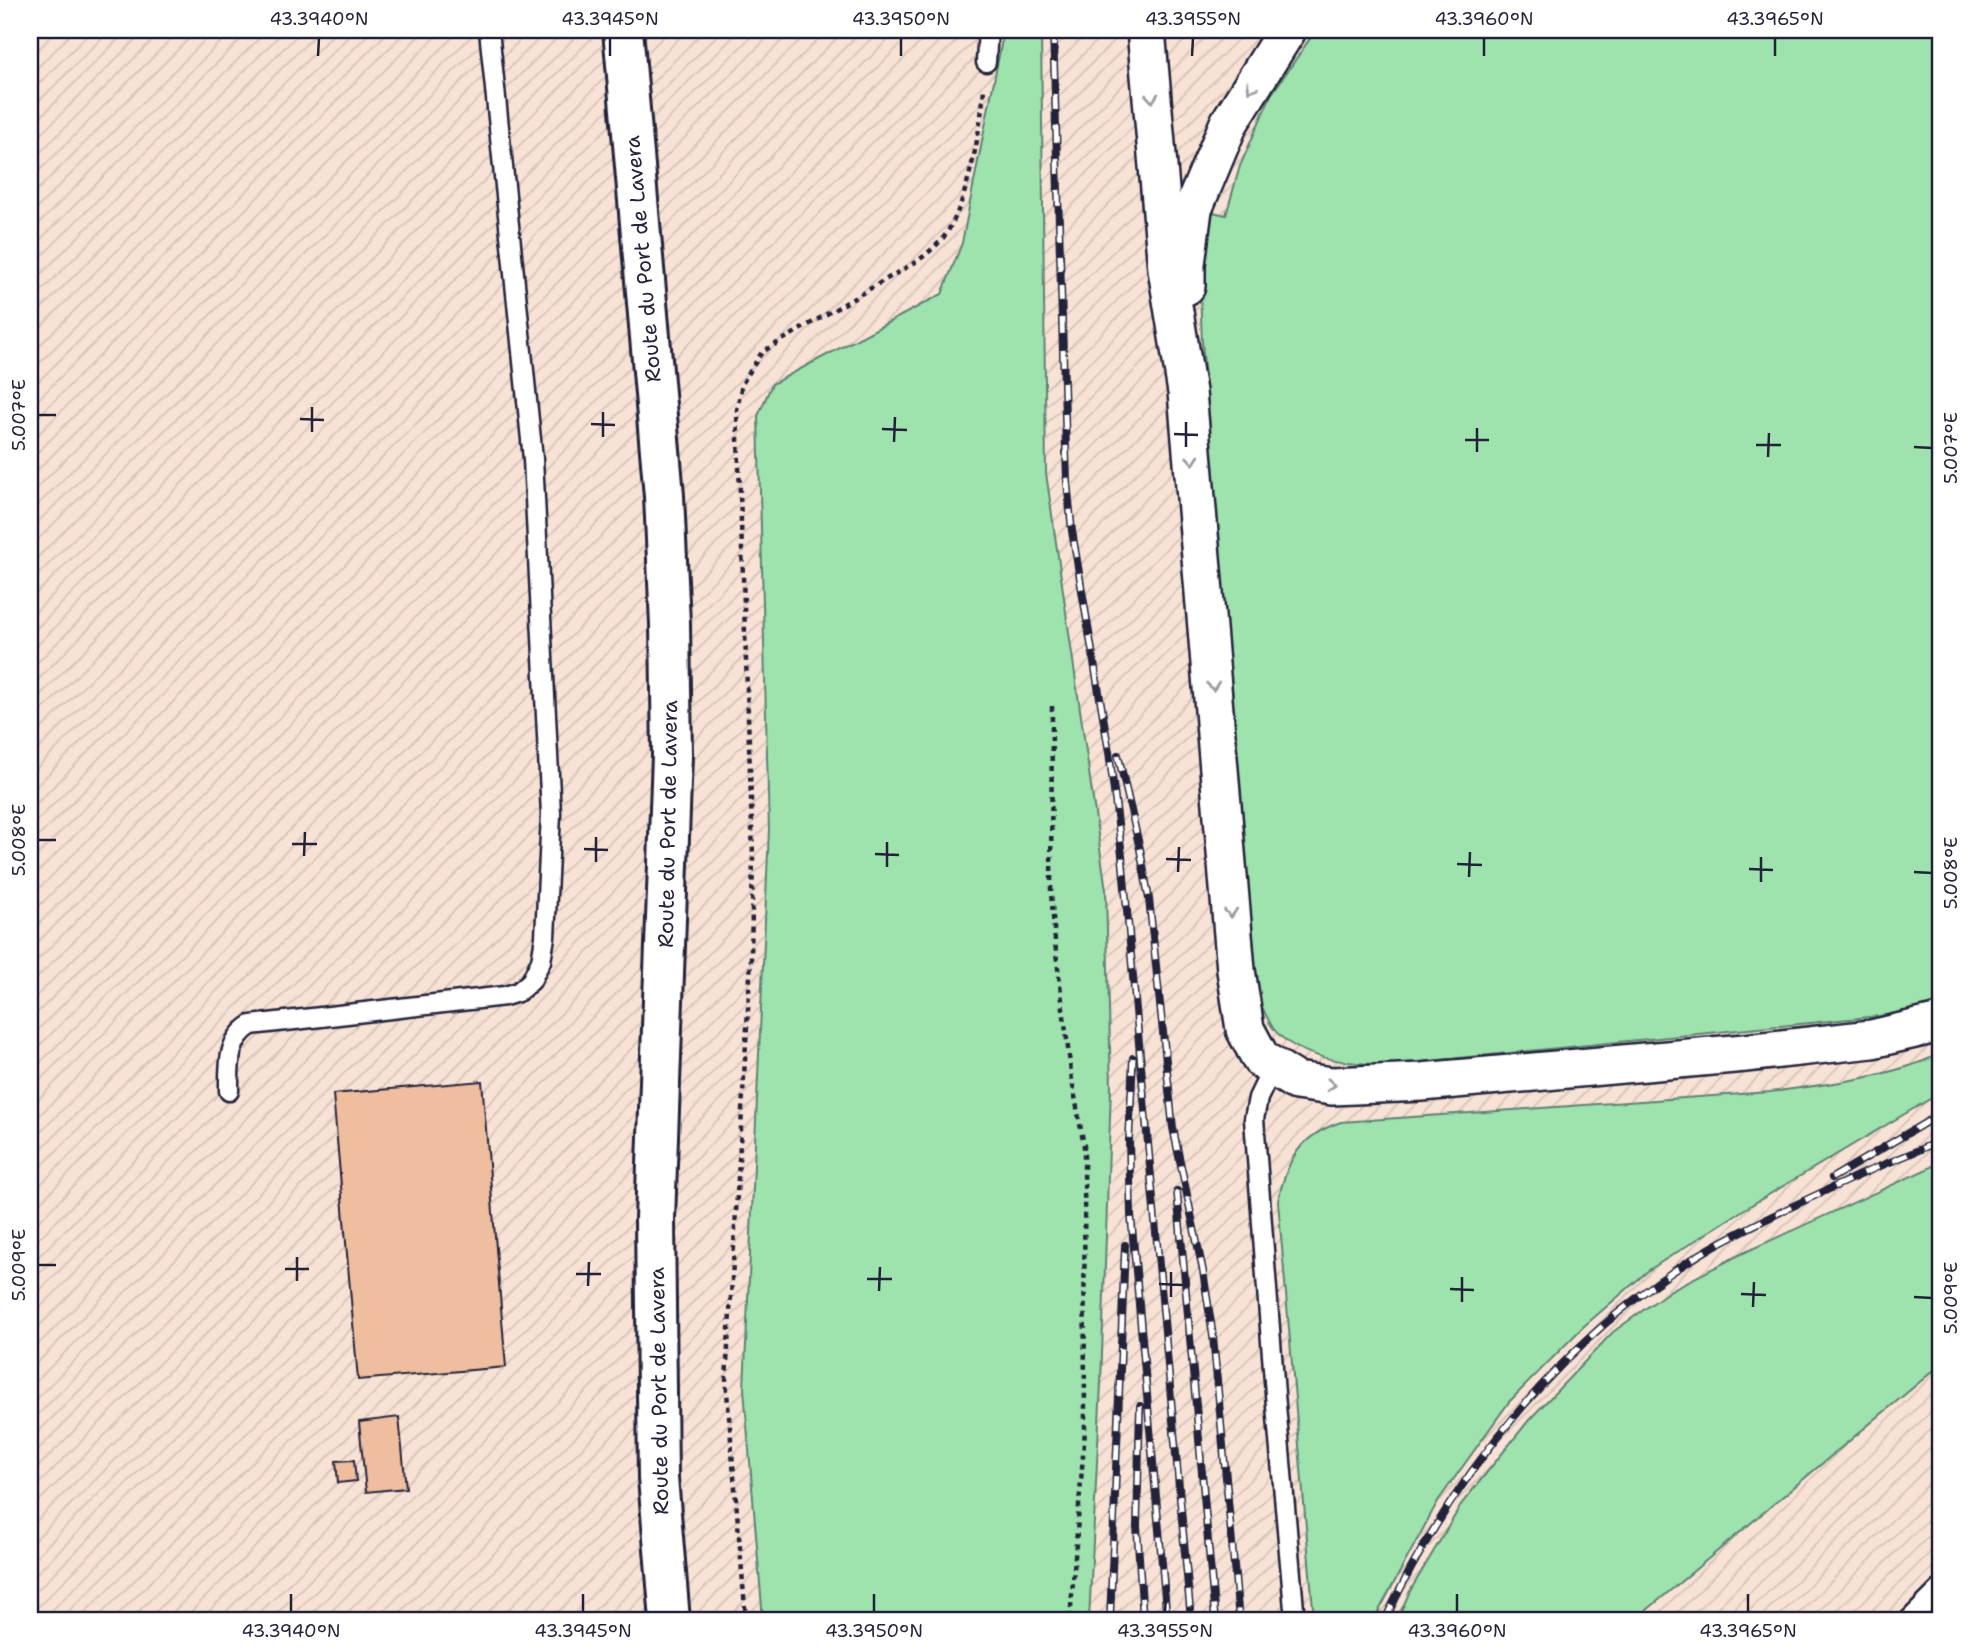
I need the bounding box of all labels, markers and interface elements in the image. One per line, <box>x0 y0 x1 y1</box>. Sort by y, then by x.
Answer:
text: 43.3940°N <box>269 7 369 31</box>
text: 43.3945°N <box>561 7 659 31</box>
text: 43.3950°N <box>852 7 950 31</box>
text: 43.3955°N <box>1145 7 1241 31</box>
text: 43.3960°N <box>1434 7 1534 31</box>
text: 43.3965°N <box>1726 7 1824 31</box>
one-way arrow <box>1246 80 1259 93</box>
one-way arrow <box>1144 93 1159 104</box>
street label: Route du Port de Lavera <box>618 134 668 384</box>
text: 5.007°E <box>7 379 31 451</box>
text: 5.007°E <box>1939 412 1963 484</box>
one-way arrow <box>1185 455 1200 466</box>
one-way arrow <box>1205 681 1220 692</box>
street label: Route du Port de Lavera <box>652 700 684 948</box>
text: 5.008°E <box>7 804 31 876</box>
text: 5.008°E <box>1939 837 1963 909</box>
one-way arrow <box>1223 908 1238 919</box>
one-way arrow <box>1326 1077 1337 1092</box>
text: 5.009°E <box>7 1229 31 1301</box>
text: 5.009°E <box>1939 1262 1963 1334</box>
street label: Route du Port de Lavera <box>643 1267 675 1515</box>
text: 43.3940°N <box>241 1619 341 1643</box>
text: 43.3945°N <box>534 1619 632 1643</box>
text: 43.3950°N <box>825 1619 923 1643</box>
text: 43.3955°N <box>1117 1619 1213 1643</box>
text: 43.3960°N <box>1407 1619 1507 1643</box>
text: 43.3965°N <box>1699 1619 1797 1643</box>

